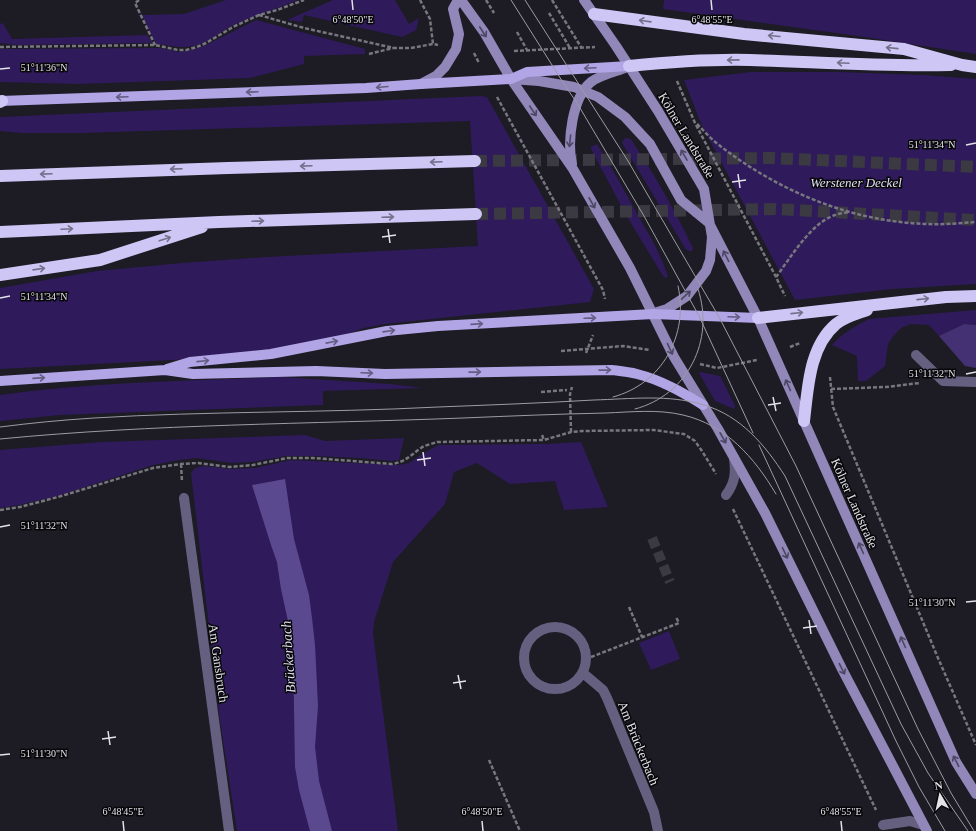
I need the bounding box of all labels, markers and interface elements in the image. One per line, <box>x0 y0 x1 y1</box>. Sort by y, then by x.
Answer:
text: 6°48'50"E <box>333 14 374 25</box>
text: 6°48'55"E <box>692 14 733 25</box>
one-way arrow <box>639 17 652 25</box>
one-way arrow <box>479 26 487 37</box>
one-way arrow <box>768 33 781 40</box>
one-way arrow <box>885 44 898 52</box>
one-way arrow <box>727 56 740 64</box>
one-way arrow <box>837 60 850 67</box>
text: 51°11'36"N <box>21 62 67 73</box>
one-way arrow <box>584 64 597 72</box>
one-way arrow <box>376 83 389 90</box>
one-way arrow <box>246 89 259 96</box>
street label: Kölner Landstraße <box>655 90 718 181</box>
one-way arrow <box>116 93 129 101</box>
one-way arrow <box>529 106 537 117</box>
one-way arrow <box>567 134 574 147</box>
text: 51°11'34"N <box>909 139 955 150</box>
one-way arrow <box>679 149 687 161</box>
one-way arrow <box>430 158 443 166</box>
one-way arrow <box>300 162 313 169</box>
one-way arrow <box>170 166 183 173</box>
one-way arrow <box>40 170 53 178</box>
park label: Werstener Deckel <box>810 175 902 190</box>
one-way arrow <box>589 197 597 209</box>
one-way arrow <box>381 213 394 221</box>
one-way arrow <box>251 217 264 224</box>
one-way arrow <box>60 225 73 233</box>
one-way arrow <box>158 235 171 242</box>
one-way arrow <box>722 250 730 262</box>
one-way arrow <box>32 265 45 273</box>
one-way arrow <box>681 290 691 299</box>
text: 51°11'34"N <box>21 291 67 302</box>
one-way arrow <box>916 296 929 303</box>
one-way arrow <box>790 309 803 317</box>
one-way arrow <box>727 313 740 321</box>
one-way arrow <box>583 314 596 321</box>
one-way arrow <box>470 320 483 328</box>
one-way arrow <box>382 327 395 335</box>
one-way arrow <box>325 338 338 346</box>
one-way arrow <box>667 343 674 355</box>
one-way arrow <box>196 357 209 365</box>
one-way arrow <box>598 366 611 374</box>
one-way arrow <box>468 368 481 376</box>
text: 51°11'32"N <box>909 368 955 379</box>
one-way arrow <box>360 369 373 377</box>
one-way arrow <box>32 375 45 382</box>
one-way arrow <box>784 379 791 391</box>
one-way arrow <box>720 432 728 444</box>
street label: Kölner Landstraße <box>828 456 881 551</box>
text: 51°11'32"N <box>21 520 67 531</box>
one-way arrow <box>857 542 864 554</box>
one-way arrow <box>781 546 789 558</box>
text: 51°11'30"N <box>909 597 955 608</box>
water label: Brückerbach <box>278 620 299 694</box>
street label: Am Gansbruch <box>206 623 232 704</box>
one-way arrow <box>898 636 906 648</box>
one-way arrow <box>839 663 847 675</box>
street label: Am Brückerbach <box>615 699 662 788</box>
text: 51°11'30"N <box>21 748 67 759</box>
one-way arrow <box>952 755 959 767</box>
north arrow <box>920 775 960 815</box>
text: N <box>934 779 943 792</box>
text: 6°48'45"E <box>103 806 144 817</box>
text: 6°48'50"E <box>462 806 503 817</box>
text: 6°48'55"E <box>821 806 862 817</box>

